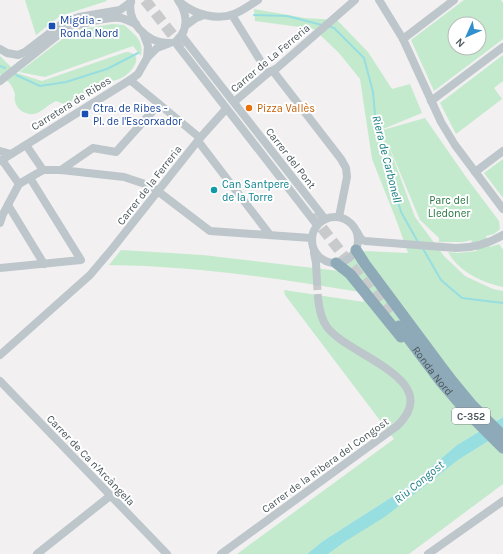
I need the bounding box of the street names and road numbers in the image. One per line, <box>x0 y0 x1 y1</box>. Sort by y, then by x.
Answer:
street label: Carrer de La Ferreria <box>228 21 313 95</box>
street label: Carretera de Ribes <box>29 74 114 133</box>
street label: Carrer del Pont <box>263 125 318 191</box>
street label: Carrer de la Ferreria <box>114 143 185 228</box>
street label: Ronda Nord <box>409 344 456 398</box>
road number: C-352 <box>452 408 490 424</box>
street label: Carrer de Ca n'Arcàngela <box>44 412 137 508</box>
street label: Carrer de la Ribera del Congost <box>259 415 391 516</box>

